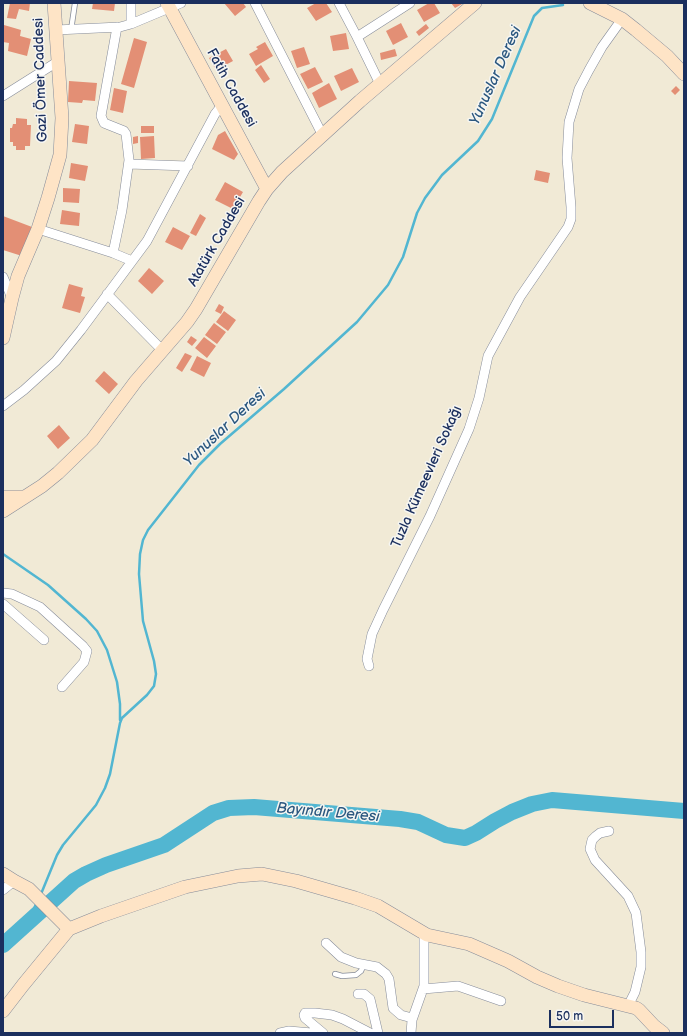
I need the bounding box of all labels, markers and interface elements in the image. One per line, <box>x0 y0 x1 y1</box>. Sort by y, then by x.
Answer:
street label: Gazi Ömer Caddesi <box>30 17 52 143</box>
water label: Yunuslar Deresi <box>466 24 526 128</box>
street label: Fatih Caddesi <box>202 46 260 130</box>
street label: Atatürk Caddesi <box>185 194 249 290</box>
water label: Yunuslar Deresi <box>180 385 270 471</box>
street label: Tuzla Kümeevleri Sokağı <box>388 403 466 551</box>
water label: Bayındır Deresi <box>276 800 380 826</box>
scale bar <box>551 1002 616 1028</box>
text: 50 m <box>556 1009 583 1024</box>

